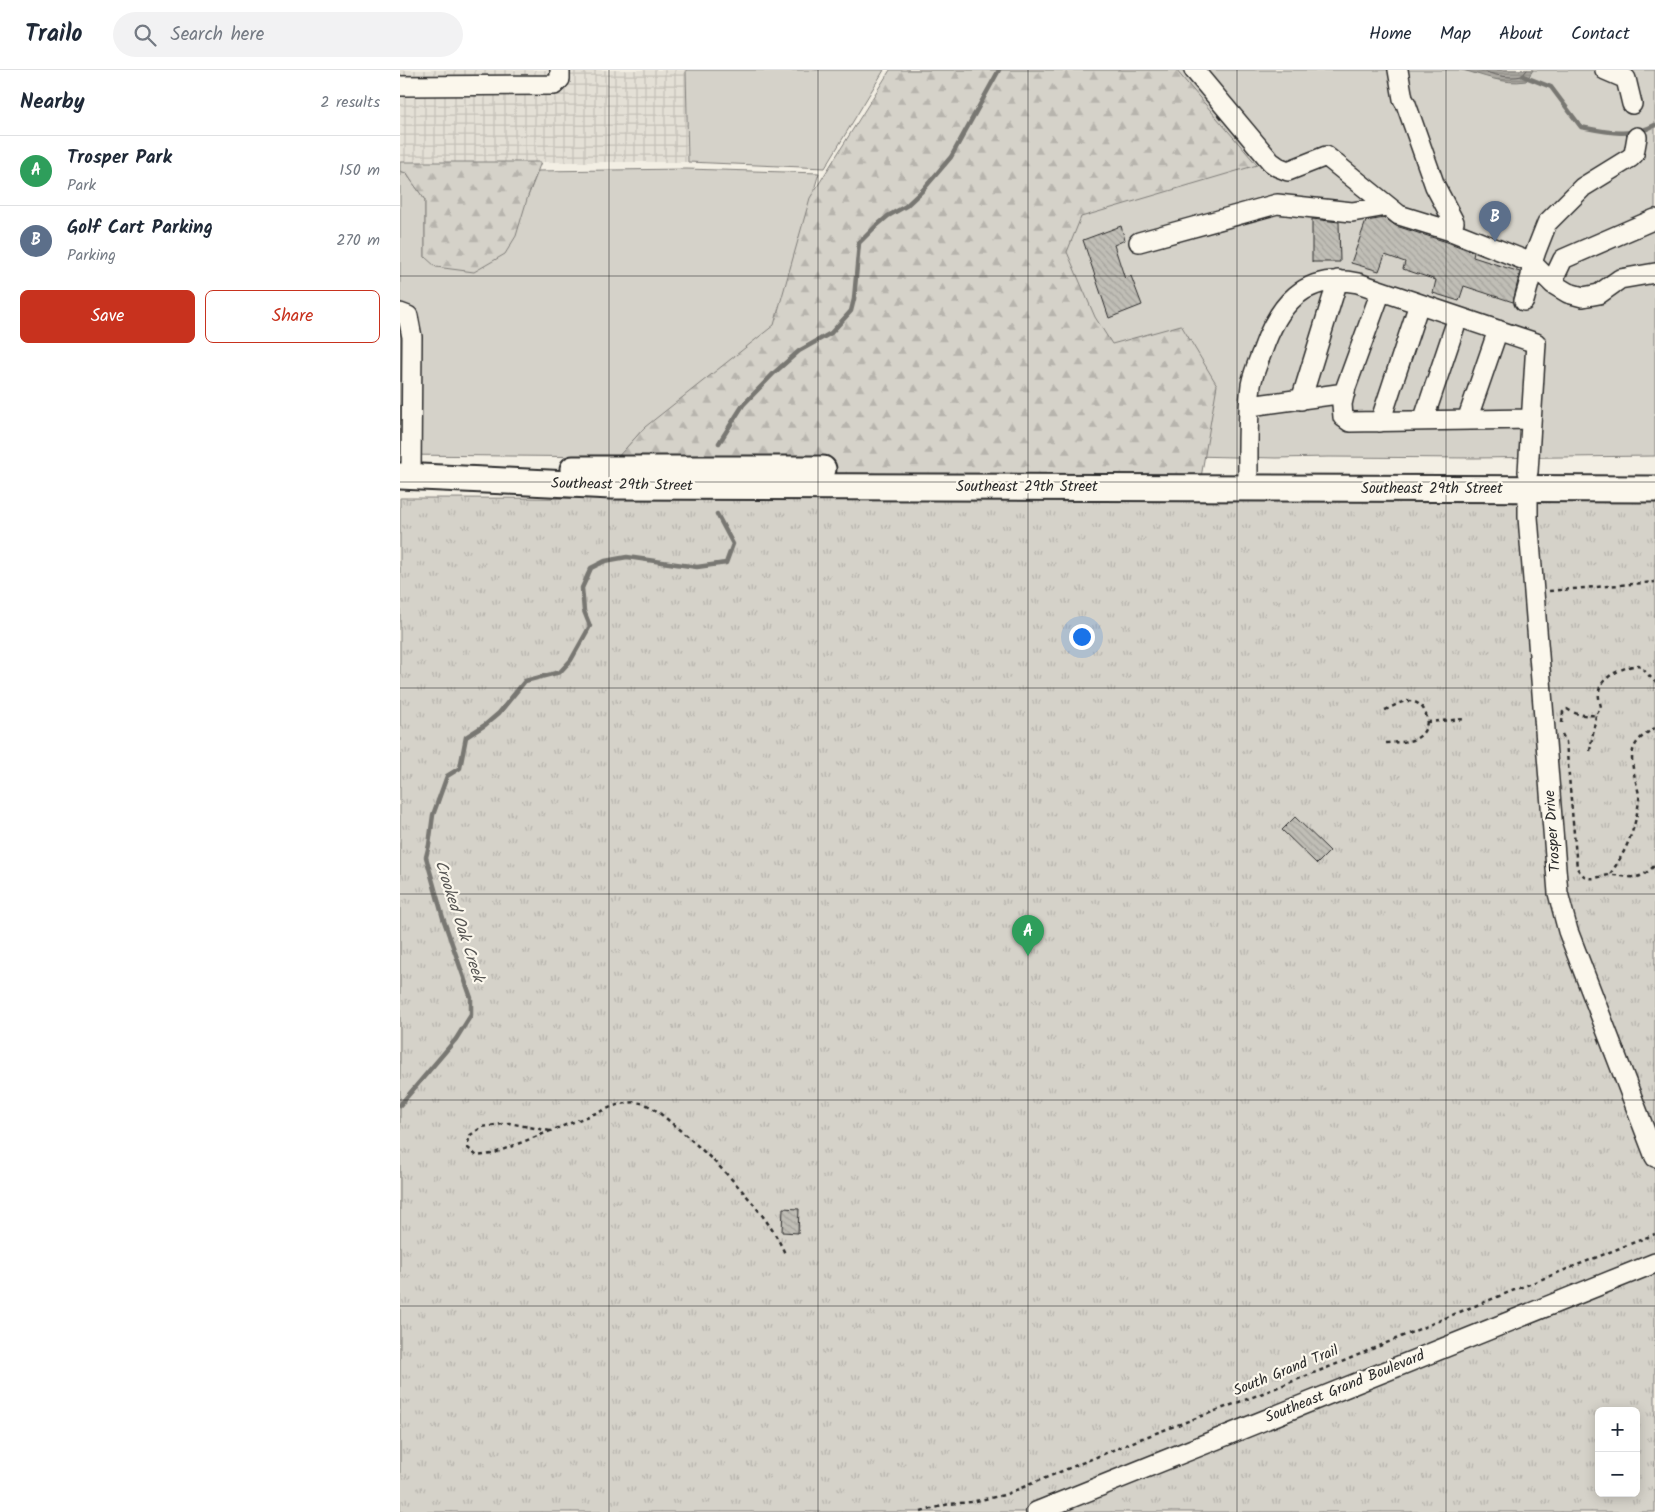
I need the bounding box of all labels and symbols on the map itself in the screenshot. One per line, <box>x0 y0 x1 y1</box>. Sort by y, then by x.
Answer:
pin: B <box>1479 201 1511 242</box>
street label: Southeast 29th Street <box>551 472 693 498</box>
street label: Southeast 29th Street <box>956 475 1098 499</box>
street label: Southeast 29th Street <box>1361 477 1503 501</box>
your location <box>1069 624 1095 650</box>
street label: Trosper Drive <box>1538 789 1568 873</box>
water label: Crooked Oak Creek <box>428 857 491 987</box>
pin: A <box>1012 915 1044 956</box>
street label: South Grand Trail <box>1230 1339 1343 1403</box>
street label: Southeast Grand Boulevard <box>1262 1344 1429 1430</box>

